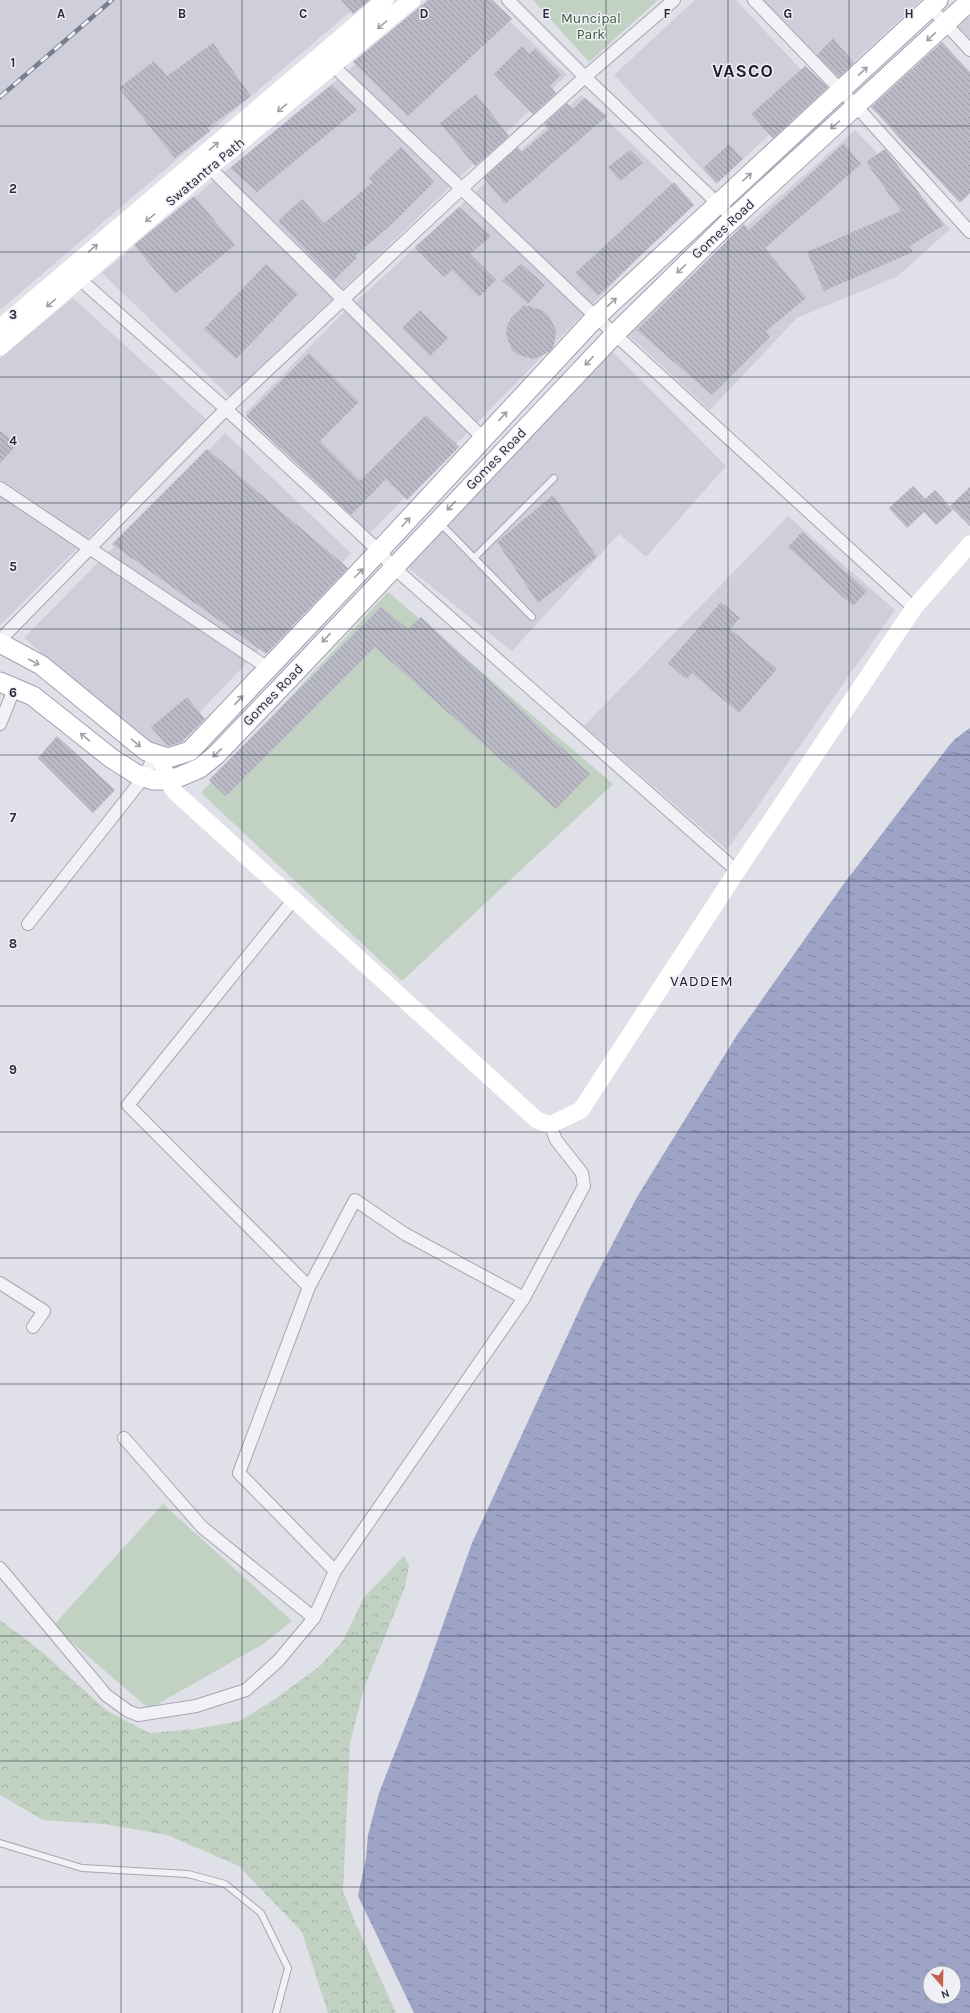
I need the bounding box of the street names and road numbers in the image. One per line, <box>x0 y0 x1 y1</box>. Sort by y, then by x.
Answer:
street label: Swatantra Path <box>162 134 248 210</box>
street label: Gomes Road <box>688 196 758 262</box>
street label: Gomes Road <box>462 424 530 494</box>
street label: Gomes Road <box>239 660 307 730</box>

